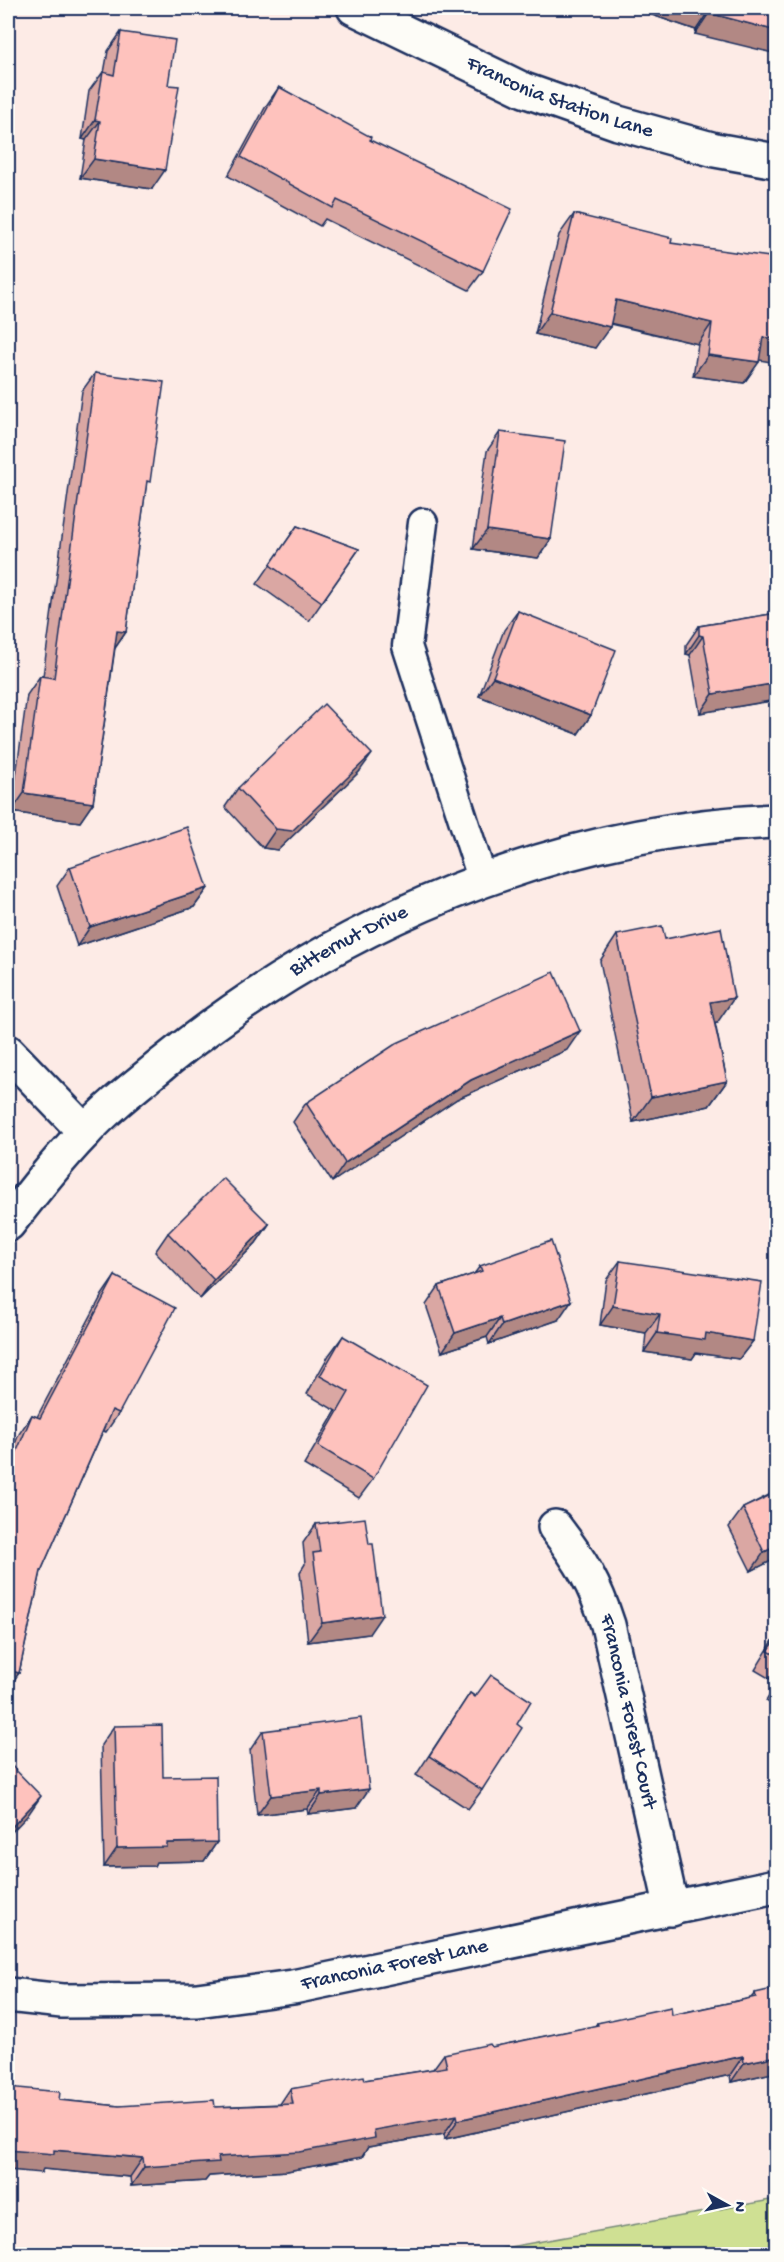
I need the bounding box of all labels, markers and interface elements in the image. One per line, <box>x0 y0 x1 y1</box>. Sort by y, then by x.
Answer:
street label: Franconia Station Lane <box>461 51 657 145</box>
street label: Bitternut Drive <box>285 900 413 984</box>
street label: Franconia Forest Court <box>593 1610 662 1814</box>
street label: Franconia Forest Lane <box>298 1934 492 1998</box>
north arrow <box>697 2175 757 2235</box>
text: N <box>728 2200 749 2214</box>

